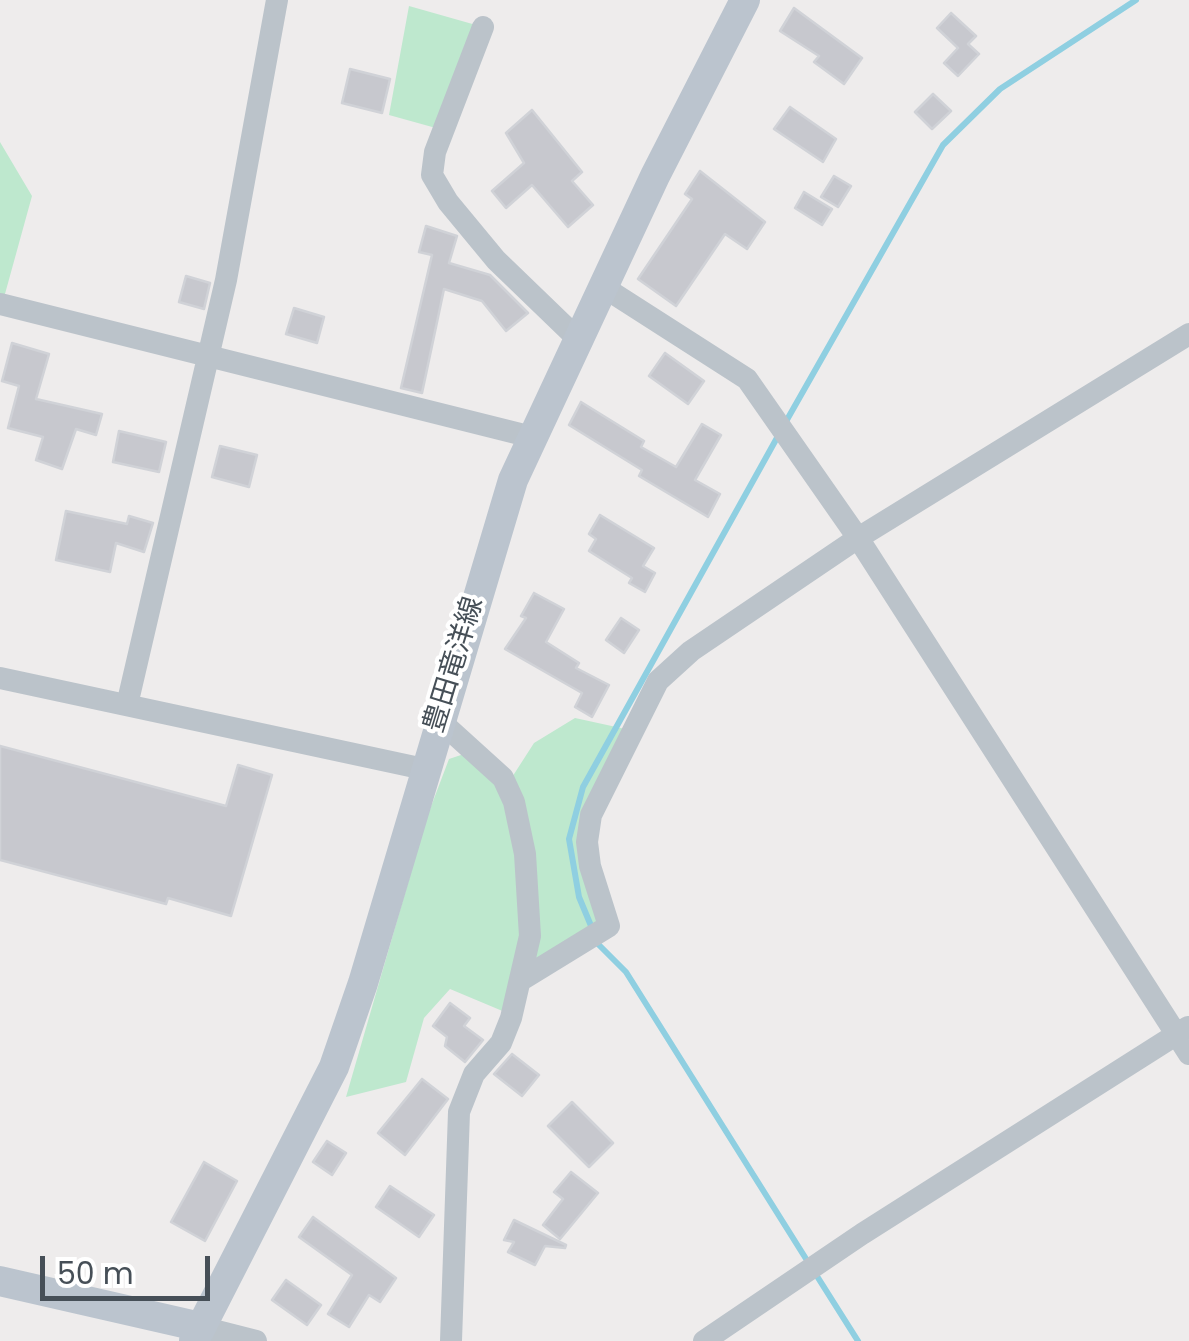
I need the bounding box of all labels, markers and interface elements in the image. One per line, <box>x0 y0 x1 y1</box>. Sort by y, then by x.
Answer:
street label: 豊田竜洋線 <box>418 593 492 737</box>
scale bar <box>45 1236 215 1298</box>
text: 50 m <box>57 1252 134 1295</box>

